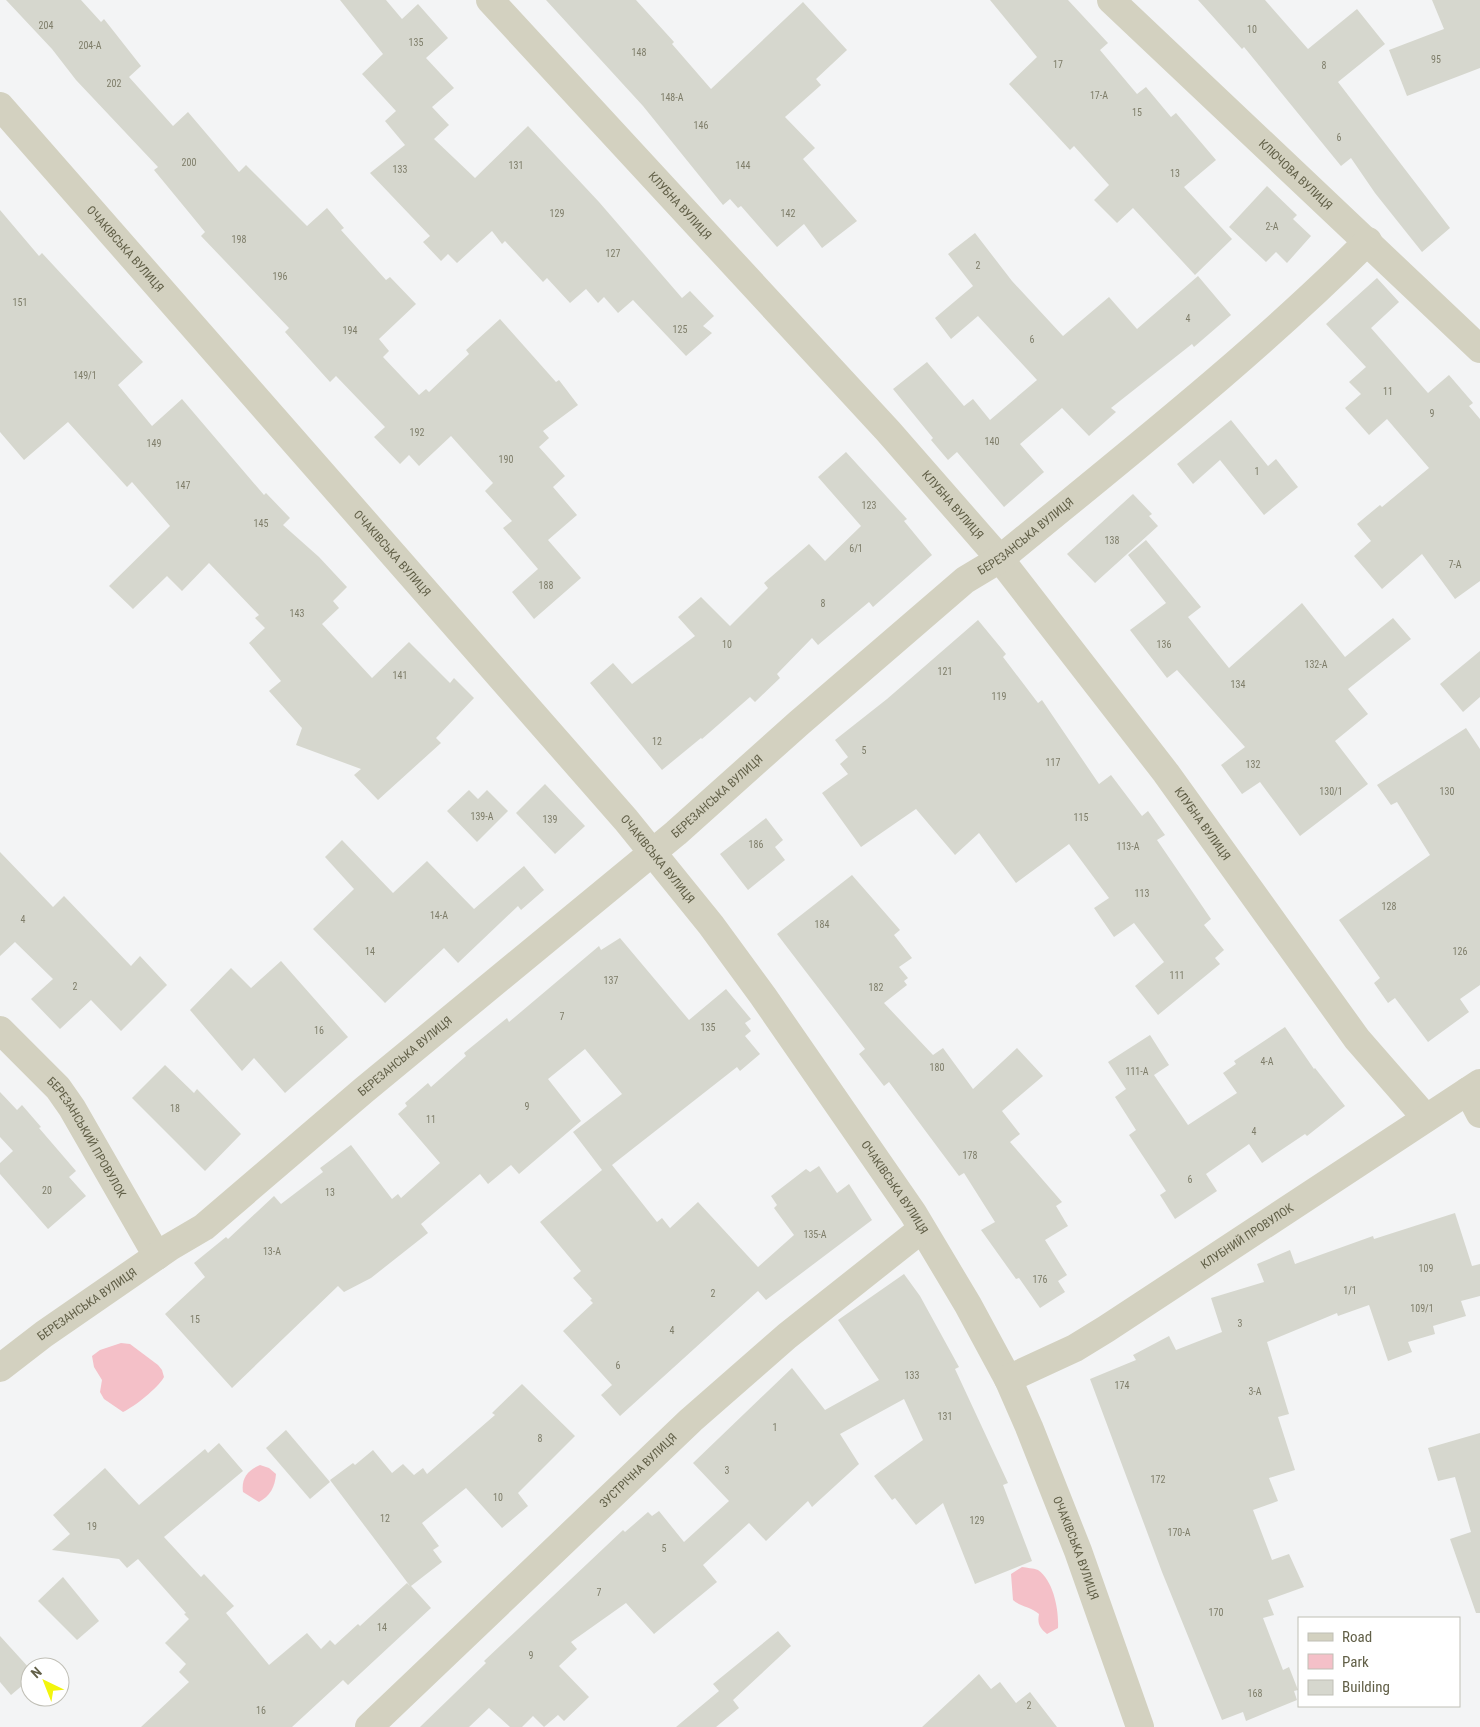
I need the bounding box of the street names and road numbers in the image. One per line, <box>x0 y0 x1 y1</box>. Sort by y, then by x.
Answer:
street label: КЛЮЧОВА ВУЛИЦЯ <box>1256 136 1335 213</box>
street label: КЛУБНА ВУЛИЦЯ <box>645 169 714 242</box>
street label: ОЧАКІВСЬКА ВУЛИЦЯ <box>84 203 167 295</box>
street label: КЛУБНА ВУЛИЦЯ <box>919 468 987 542</box>
street label: БЕРЕЗАНСЬКА ВУЛИЦЯ <box>975 495 1076 578</box>
street label: ОЧАКІВСЬКА ВУЛИЦЯ <box>351 508 434 599</box>
street label: БЕРЕЗАНСЬКА ВУЛИЦЯ <box>669 752 765 841</box>
street label: КЛУБНА ВУЛИЦЯ <box>1171 784 1233 863</box>
street label: ОЧАКІВСЬКА ВУЛИЦЯ <box>618 812 698 906</box>
street label: БЕРЕЗАНСЬКА ВУЛИЦЯ <box>355 1013 455 1099</box>
street label: БЕРЕЗАНСЬКИЙ ПРОВУЛОК <box>44 1074 129 1200</box>
street label: ОЧАКІВСЬКА ВУЛИЦЯ <box>858 1138 931 1237</box>
street label: КЛУБНИЙ ПРОВУЛОК <box>1198 1201 1296 1272</box>
street label: БЕРЕЗАНСЬКА ВУЛИЦЯ <box>35 1265 140 1343</box>
street label: ЗУСТРІЧНА ВУЛИЦЯ <box>597 1430 680 1510</box>
street label: ОЧАКІВСЬКА ВУЛИЦЯ <box>1050 1494 1102 1602</box>

